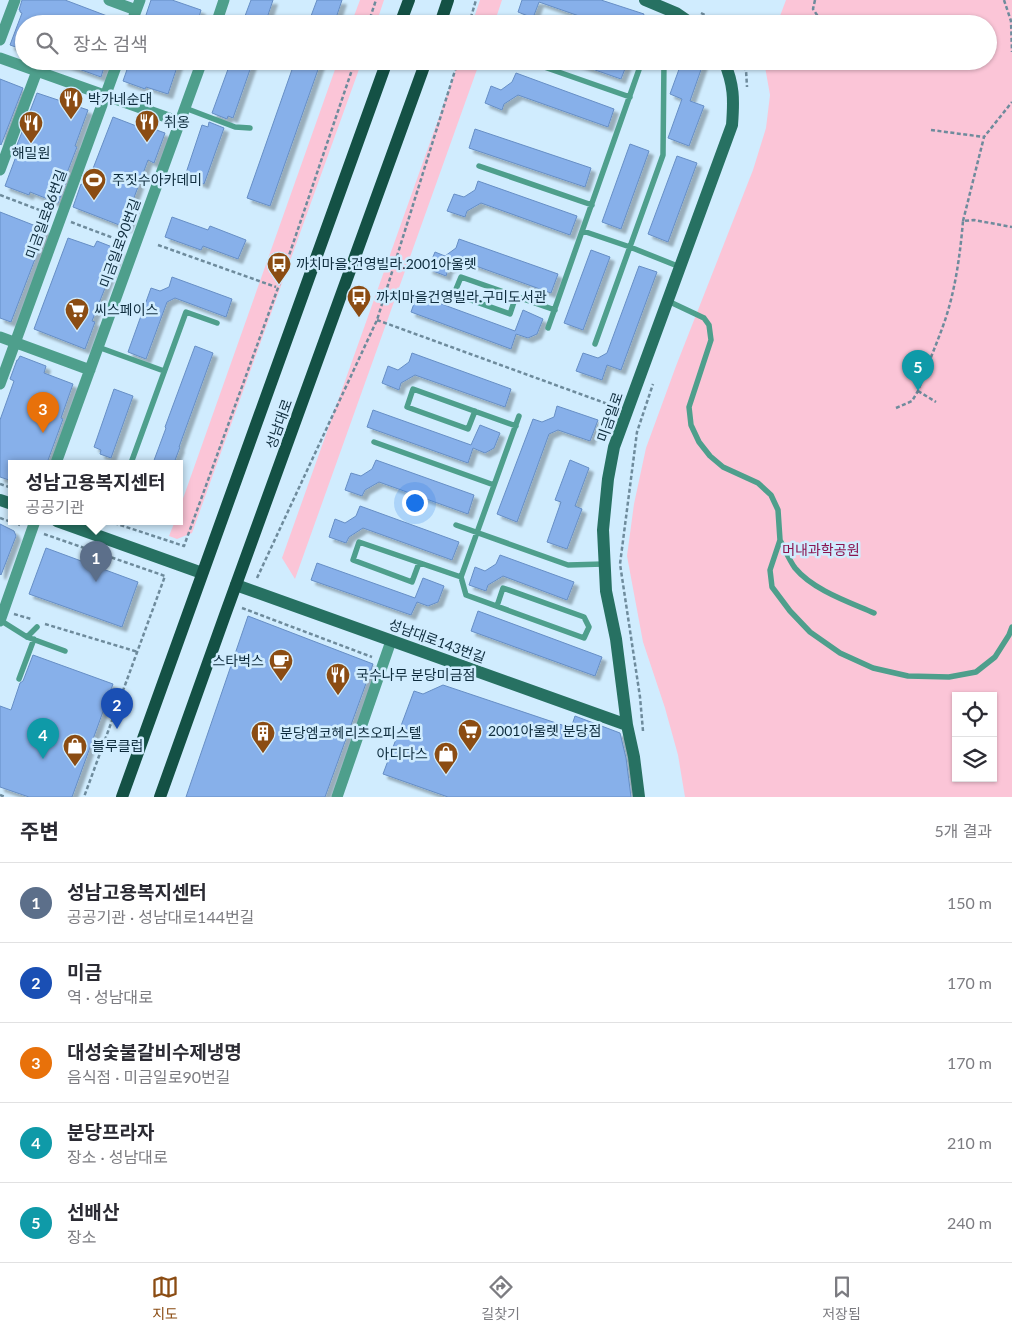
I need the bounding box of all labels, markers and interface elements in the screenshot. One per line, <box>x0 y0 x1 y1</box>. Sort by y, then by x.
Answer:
search box <box>15 15 997 70</box>
icon: search <box>33 29 61 57</box>
text: 장소 검색 <box>73 32 148 55</box>
restaurant icon: 박가네순대 <box>58 86 84 120</box>
place label: 박가네순대 <box>88 90 152 107</box>
restaurant icon: 취옹 <box>134 109 160 143</box>
restaurant icon: 해밀원 <box>18 110 44 144</box>
place label: 취옹 <box>164 113 190 130</box>
place label: 해밀원 <box>12 144 50 161</box>
street label: 미금일로86번길 <box>22 167 70 261</box>
sports icon: 주짓수아카데미 <box>81 167 107 201</box>
place label: 주짓수아카데미 <box>112 171 202 188</box>
street label: 미금일로90번길 <box>96 196 144 290</box>
bus stop icon: 까치마을.건영빌라.2001아울렛 <box>266 251 292 285</box>
place label: 까치마을.건영빌라.2001아울렛 <box>296 255 477 272</box>
bus stop icon: 까치마을건영빌라.구미도서관 <box>346 284 372 318</box>
place label: 까치마을건영빌라.구미도서관 <box>376 288 547 305</box>
supermarket icon: 씨스페이스 <box>64 297 90 331</box>
place label: 씨스페이스 <box>94 301 159 318</box>
pin: 5 <box>902 350 934 391</box>
street label: 미금일로 <box>593 390 626 444</box>
pin: 3 <box>27 392 59 433</box>
street label: 성남대로 <box>262 397 295 451</box>
popup <box>8 460 183 525</box>
text: 성남고용복지센터 <box>26 470 165 493</box>
your location <box>402 490 428 516</box>
text: 공공기관 <box>26 497 84 516</box>
pin: 1 <box>80 541 112 582</box>
park label: 머내과학공원 <box>782 541 860 558</box>
street label: 성남대로143번길 <box>387 615 488 666</box>
cafe icon: 스타벅스 <box>268 648 294 682</box>
place label: 스타벅스 <box>212 652 264 669</box>
restaurant icon: 국수나무 분당미금점 <box>325 662 351 696</box>
place label: 국수나무 분당미금점 <box>356 666 476 683</box>
pin: 2 <box>101 688 133 729</box>
map controls <box>952 692 997 782</box>
button: locate <box>952 692 997 737</box>
pin: 4 <box>27 718 59 759</box>
supermarket icon: 2001아울렛 분당점 <box>457 718 483 752</box>
building icon: 분당엠코헤리츠오피스텔 <box>250 720 276 754</box>
place label: 2001아울렛 분당점 <box>488 722 601 739</box>
place label: 분당엠코헤리츠오피스텔 <box>280 724 422 741</box>
shop icon: 블루클럽 <box>62 733 88 767</box>
place label: 블루클럽 <box>92 737 144 754</box>
button: layers <box>952 737 997 782</box>
shop icon: 아디다스 <box>433 741 459 775</box>
place label: 아디다스 <box>376 745 428 762</box>
text: 주변 <box>20 818 59 843</box>
text: 5개 결과 <box>934 821 992 840</box>
text: 성남고용복지센터 <box>67 880 207 903</box>
text: 1 <box>31 893 41 912</box>
text: 150 m <box>947 893 992 912</box>
text: 공공기관 · 성남대로144번길 <box>67 907 254 926</box>
text: 미금 <box>67 960 102 983</box>
text: 2 <box>31 973 41 992</box>
text: 170 m <box>947 973 992 992</box>
text: 역 · 성남대로 <box>67 987 153 1006</box>
text: 대성숯불갈비수제냉명 <box>67 1040 242 1063</box>
text: 3 <box>31 1053 41 1072</box>
text: 170 m <box>947 1053 992 1072</box>
text: 음식점 · 미금일로90번길 <box>67 1067 230 1086</box>
text: 분당프라자 <box>67 1120 154 1143</box>
text: 4 <box>31 1133 41 1152</box>
text: 210 m <box>947 1133 992 1152</box>
text: 장소 · 성남대로 <box>67 1147 168 1166</box>
text: 선배산 <box>67 1200 119 1223</box>
text: 5 <box>31 1213 41 1232</box>
text: 240 m <box>947 1213 992 1232</box>
text: 장소 <box>67 1227 96 1246</box>
tab: 지도 <box>151 1273 179 1323</box>
tab: 길찾기 <box>481 1273 520 1323</box>
tab: 저장됨 <box>822 1273 861 1323</box>

